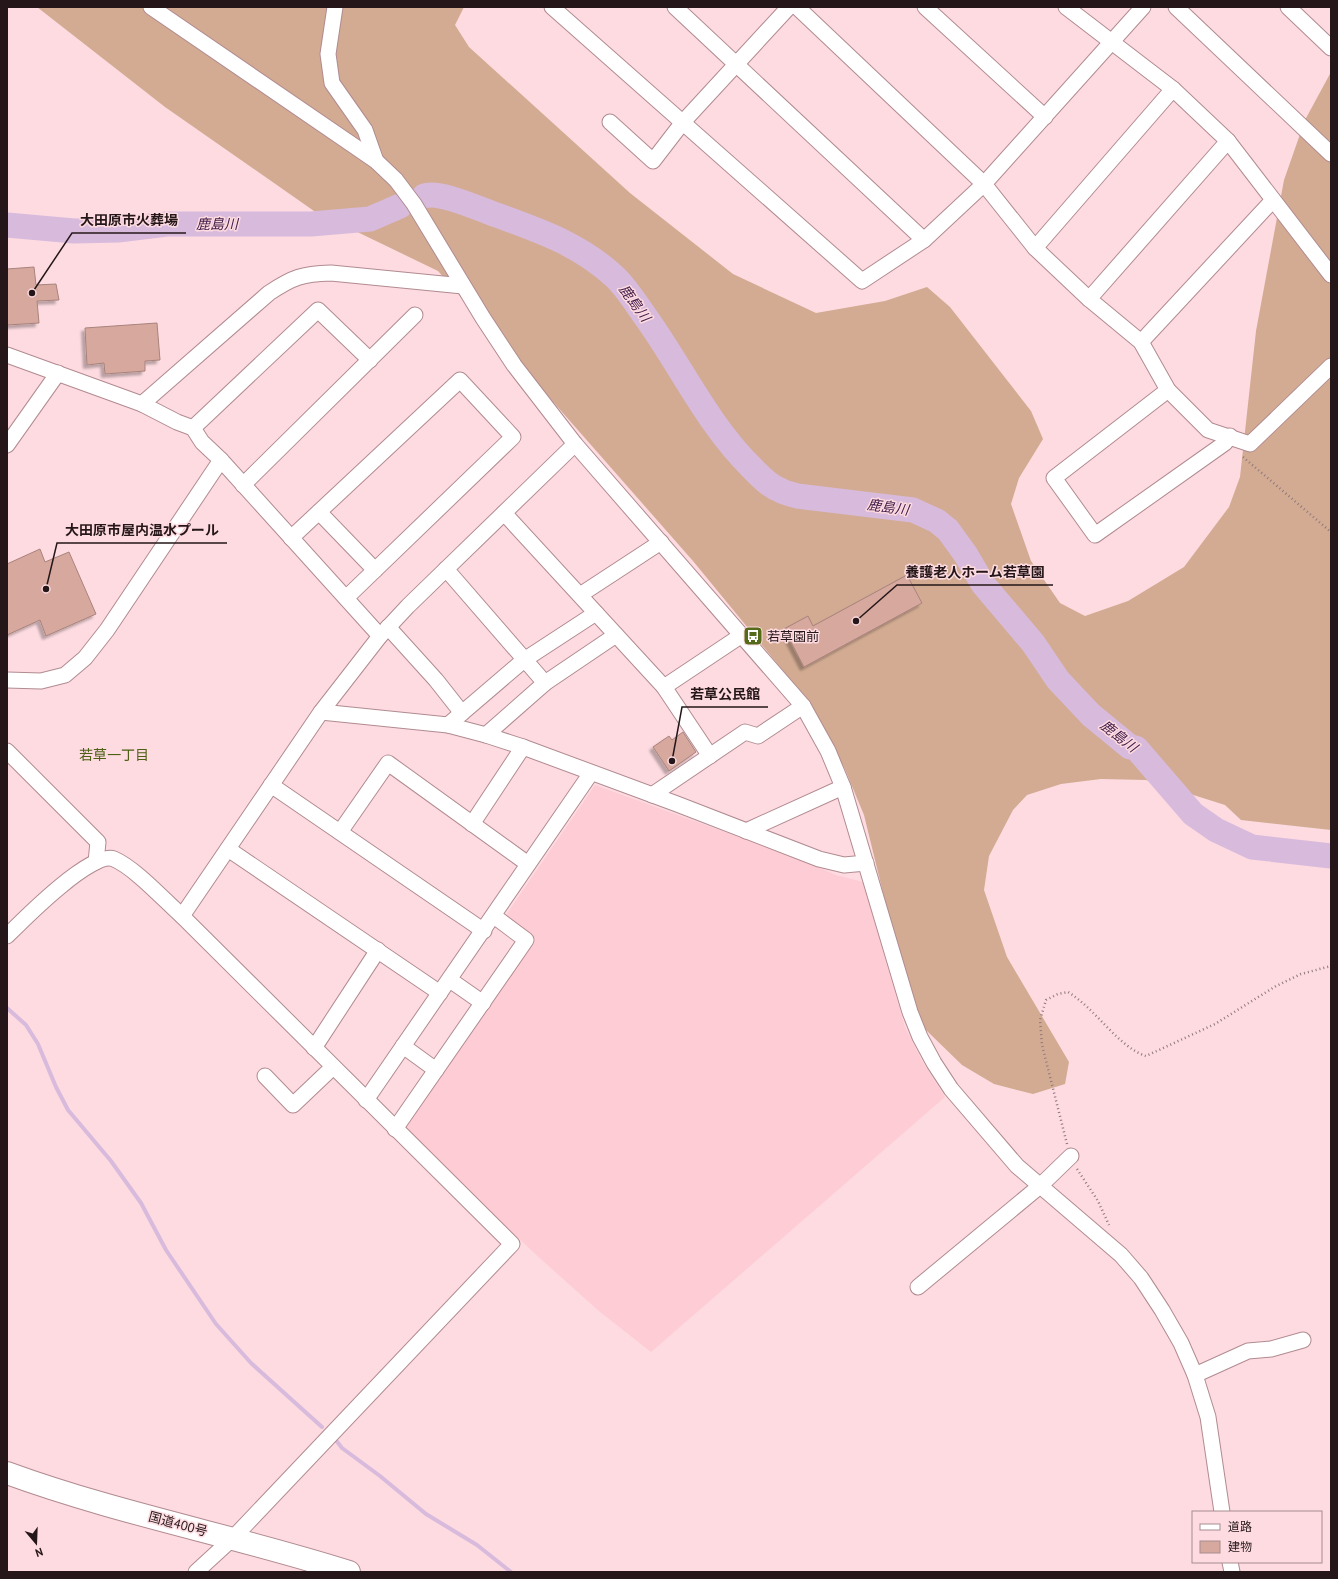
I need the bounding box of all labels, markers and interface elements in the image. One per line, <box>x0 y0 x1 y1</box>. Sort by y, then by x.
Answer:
callout: 大田原市火葬場 <box>72 207 186 233</box>
text: 大田原市火葬場 <box>80 211 178 229</box>
water label: 鹿島川 <box>196 215 240 233</box>
water label: 鹿島川 <box>615 281 656 327</box>
water label: 鹿島川 <box>866 495 912 519</box>
callout: 大田原市屋内温水プール <box>57 517 227 543</box>
text: 大田原市屋内温水プール <box>65 521 219 539</box>
callout: 養護老人ホーム若草園 <box>897 559 1053 585</box>
text: 養護老人ホーム若草園 <box>905 563 1045 581</box>
bus stop icon: 若草園前 <box>742 625 764 647</box>
place label: 若草園前 <box>767 628 819 645</box>
callout: 若草公民館 <box>682 681 768 707</box>
text: 若草公民館 <box>690 685 760 703</box>
water label: 鹿島川 <box>1097 716 1143 757</box>
district label: 若草一丁目 <box>79 746 149 764</box>
street label: 国道400号 <box>147 1508 209 1540</box>
legend <box>1192 1511 1322 1563</box>
text: 道路 <box>1228 1519 1252 1534</box>
north arrow <box>16 1523 56 1563</box>
text: 建物 <box>1228 1539 1252 1554</box>
text: N <box>34 1545 45 1560</box>

